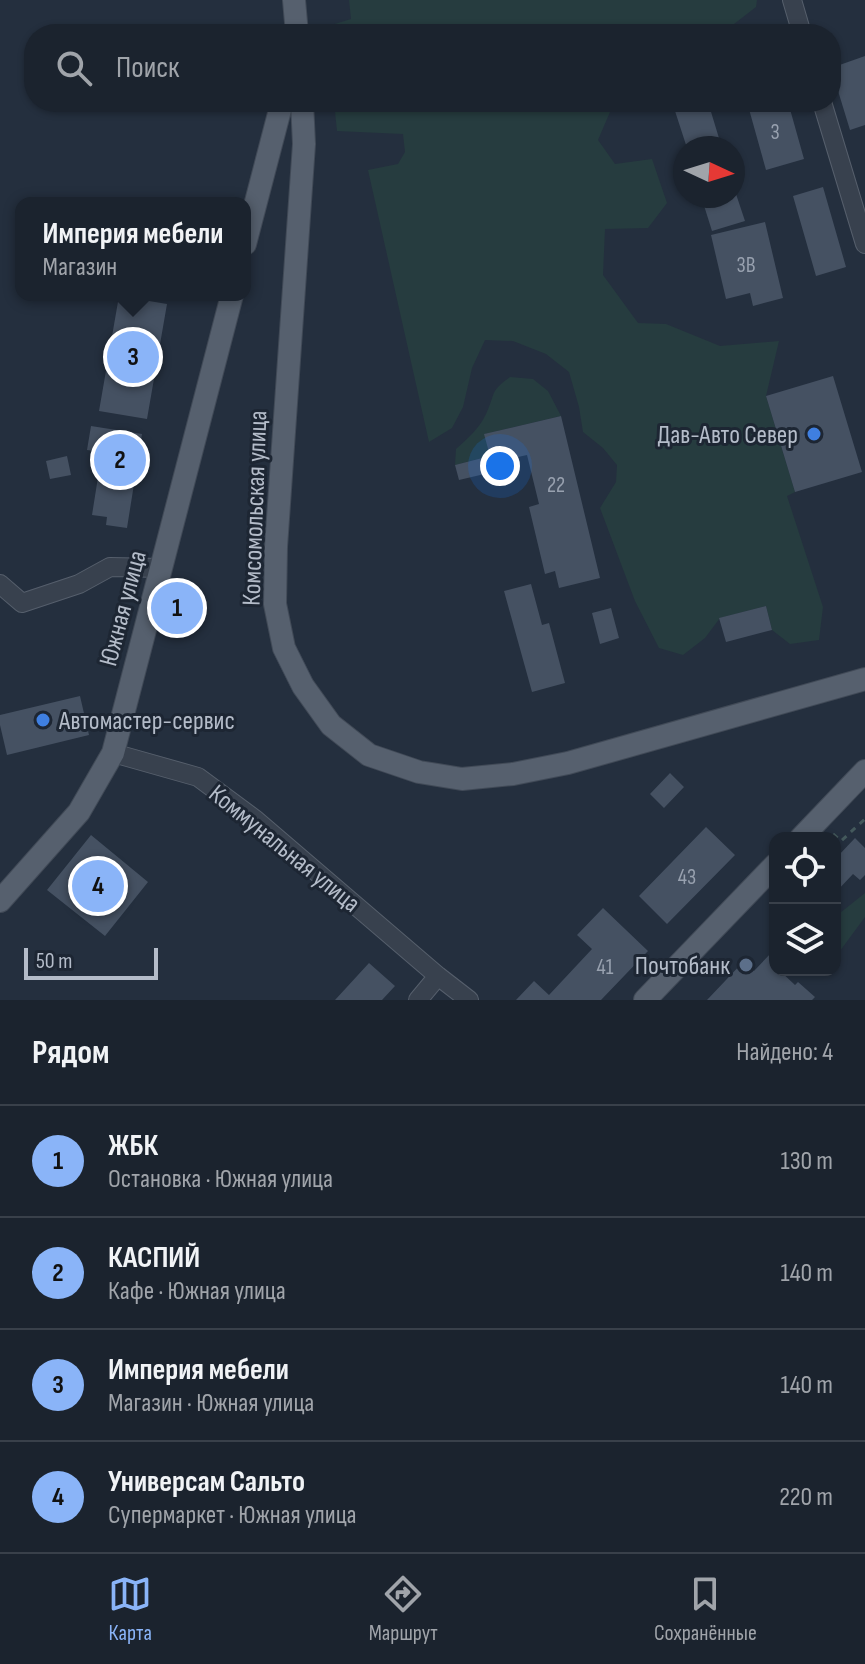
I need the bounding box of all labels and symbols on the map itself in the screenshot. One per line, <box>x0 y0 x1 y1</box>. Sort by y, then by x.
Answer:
house number: 3 <box>770 119 780 146</box>
north arrow <box>673 136 745 208</box>
house number: 3В <box>736 252 756 279</box>
pin: 3 <box>107 327 159 387</box>
street label: Комсомольская улица <box>237 410 274 606</box>
place label: Дав-Авто Север <box>658 420 798 451</box>
marker: Дав-Авто Север <box>805 425 823 443</box>
pin: 2 <box>94 430 146 490</box>
your location <box>480 446 520 486</box>
house number: 22 <box>547 472 565 499</box>
street label: Южная улица <box>93 547 154 669</box>
pin: 1 <box>151 578 203 638</box>
place label: Автомастер-сервис <box>58 706 235 737</box>
marker: Автомастер-сервис <box>34 711 52 729</box>
street label: Коммунальная улица <box>202 779 366 920</box>
pin: 4 <box>72 856 124 916</box>
house number: 43 <box>678 864 696 891</box>
scale bar <box>24 944 158 980</box>
place label: Почтобанк <box>635 951 730 982</box>
house number: 41 <box>597 954 614 981</box>
marker: Почтобанк <box>737 956 755 974</box>

